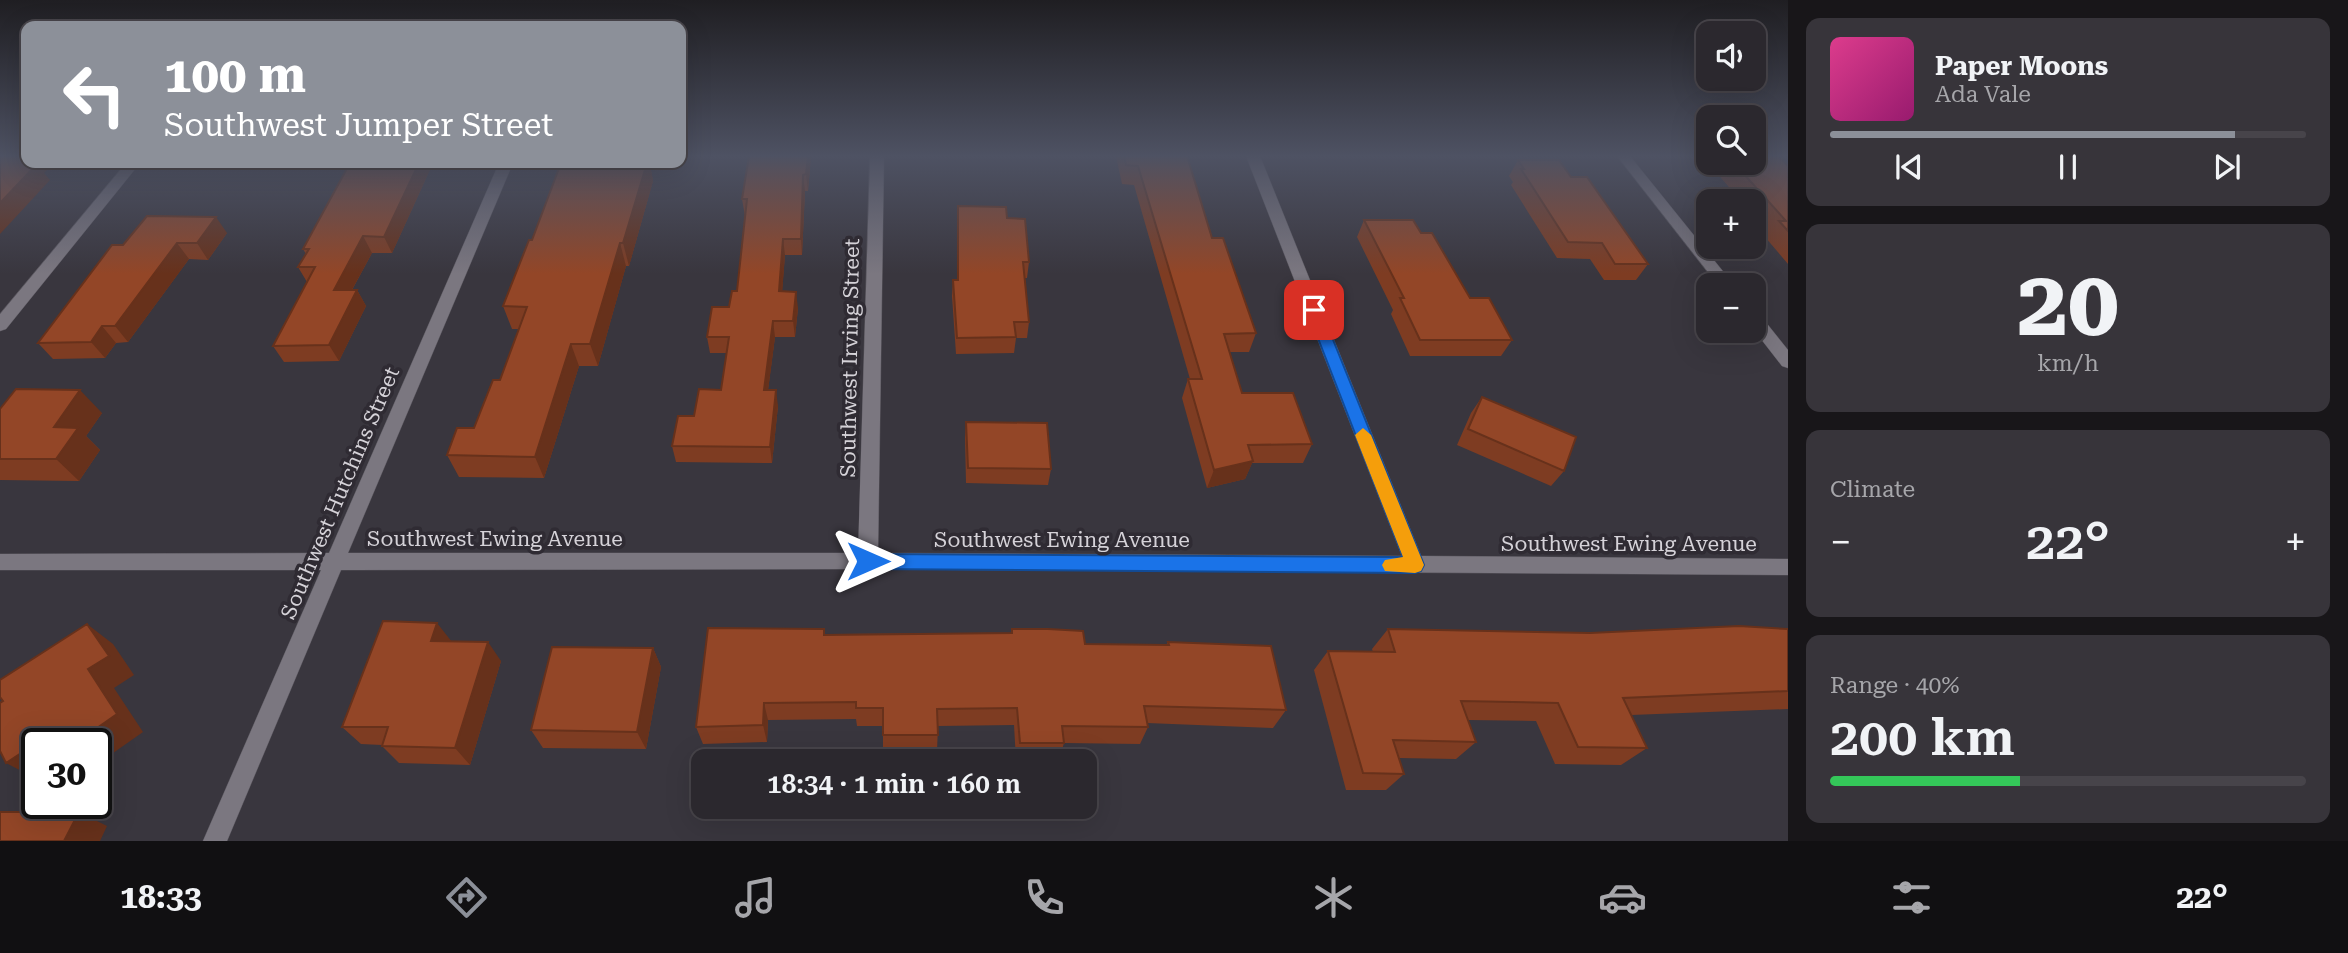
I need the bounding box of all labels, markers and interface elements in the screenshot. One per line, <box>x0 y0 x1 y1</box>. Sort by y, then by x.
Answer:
map controls <box>1696 21 1766 343</box>
button: sound <box>1696 21 1766 91</box>
text: 100 m <box>164 47 306 104</box>
icon: left <box>49 49 140 140</box>
text: Paper Moons <box>1935 51 2108 81</box>
text: Ada Vale <box>1935 81 2031 108</box>
button: search <box>1696 105 1766 175</box>
text: Southwest Jumper Street <box>164 106 553 144</box>
icon: previous <box>1890 148 1928 186</box>
icon: pause <box>2049 148 2087 186</box>
icon: next <box>2208 148 2246 186</box>
button: + <box>1696 189 1766 259</box>
street label: Southwest Irving Street <box>836 238 864 478</box>
text: 20 <box>2017 251 2119 357</box>
button: − <box>1696 273 1766 343</box>
pin <box>1284 280 1344 340</box>
icon: arrive <box>1295 291 1333 329</box>
text: km/h <box>2037 350 2099 377</box>
street label: Southwest Hutchins Street <box>276 363 404 623</box>
text: Climate <box>1830 476 1915 503</box>
text: 22° <box>2026 511 2110 572</box>
text: − <box>1830 520 1851 564</box>
text: + <box>2285 520 2306 564</box>
position arrow <box>831 524 905 598</box>
street label: Southwest Ewing Avenue <box>367 527 623 551</box>
street label: Southwest Ewing Avenue <box>934 528 1190 552</box>
street label: Southwest Ewing Avenue <box>1501 532 1757 556</box>
text: Range · 40% <box>1830 672 1959 699</box>
text: 200 km <box>1830 707 2015 768</box>
speed limit sign: 30 <box>21 728 112 819</box>
text: 18:34 · 1 min · 160 m <box>767 769 1021 799</box>
icon: directions <box>442 873 491 922</box>
icon: music <box>731 873 780 922</box>
icon: phone <box>1020 873 1069 922</box>
icon: climate <box>1309 873 1358 922</box>
icon: car <box>1598 873 1647 922</box>
icon: filters <box>1887 873 1936 922</box>
text: 18:33 <box>120 878 202 916</box>
text: 22° <box>2176 878 2228 916</box>

